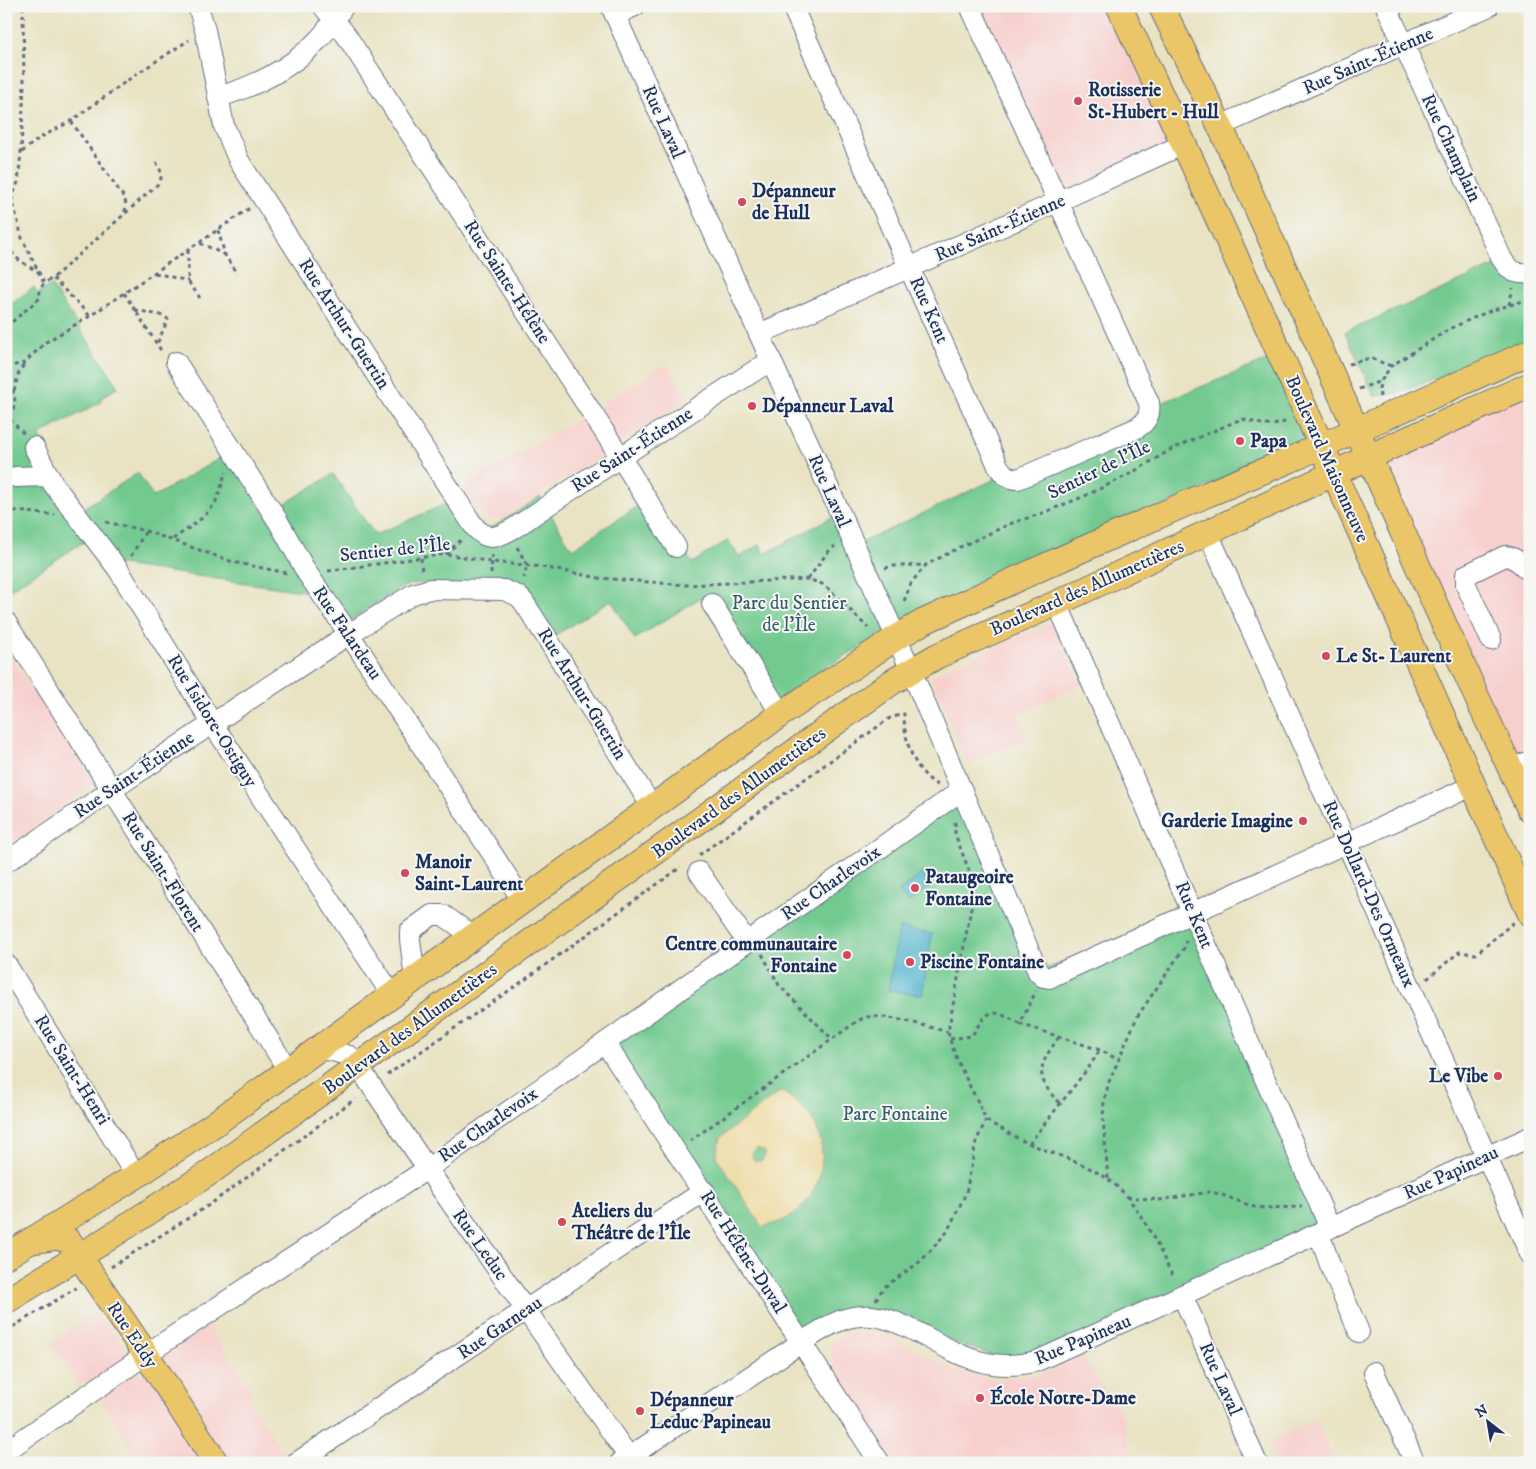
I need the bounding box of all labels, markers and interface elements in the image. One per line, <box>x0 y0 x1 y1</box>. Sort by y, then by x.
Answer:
street label: Rue Saint-Étienne <box>1299 21 1437 100</box>
place label: Rotisserie St-Hubert - Hull <box>1088 79 1219 124</box>
street label: Rue Laval <box>637 82 689 162</box>
street label: Rue Champlain <box>1416 90 1486 206</box>
marker: Rotisserie St-Hubert - Hull <box>1072 95 1084 107</box>
place label: Dépanneur de Hull <box>752 180 836 225</box>
street label: Rue Saint-Étienne <box>931 188 1069 267</box>
marker: Dépanneur de Hull <box>736 196 748 208</box>
street label: Rue Sainte-Hélène <box>458 216 556 348</box>
street label: Rue Arthur-Guertin <box>293 254 395 394</box>
street label: Rue Kent <box>904 273 954 347</box>
street label: Boulevard Maisonneuve <box>1280 372 1374 546</box>
place label: Dépanneur Laval <box>762 395 894 418</box>
marker: Dépanneur Laval <box>746 400 758 412</box>
street label: Rue Saint-Étienne <box>566 401 697 498</box>
place label: Papa <box>1250 430 1288 453</box>
street label: Sentier de l'Île <box>1043 433 1154 505</box>
marker: Papa <box>1234 435 1246 447</box>
street label: Rue Laval <box>803 451 855 531</box>
street label: Sentier de l'Île <box>338 531 452 567</box>
street label: Boulevard des Allumettières <box>987 535 1187 641</box>
street label: Rue Falardeau <box>307 582 387 684</box>
park label: Parc du Sentier de l'Île <box>732 592 846 637</box>
street label: Rue Arthur-Guertin <box>532 624 632 764</box>
place label: Le St- Laurent <box>1336 645 1452 668</box>
street label: Rue Isidore-Ostiguy <box>162 650 263 793</box>
marker: Le St- Laurent <box>1320 650 1332 662</box>
street label: Boulevard des Allumettières <box>647 722 831 864</box>
street label: Rue Saint-Étienne <box>69 725 199 824</box>
street label: Rue Dollard-Des Ormeaux <box>1317 797 1421 992</box>
street label: Rue Saint-Florent <box>117 808 209 936</box>
place label: Garderie Imagine <box>1161 810 1293 833</box>
marker: Garderie Imagine <box>1297 815 1309 827</box>
street label: Rue Charlevoix <box>777 840 886 926</box>
place label: Manoir Saint-Laurent <box>415 851 524 896</box>
place label: Pataugeoire Fontaine <box>925 866 1014 911</box>
marker: Manoir Saint-Laurent <box>399 867 411 879</box>
street label: Rue Kent <box>1170 878 1218 952</box>
marker: Pataugeoire Fontaine <box>909 882 921 894</box>
place label: Centre communautaire Fontaine <box>665 933 837 978</box>
marker: Centre communautaire Fontaine <box>841 949 853 961</box>
place label: Piscine Fontaine <box>920 951 1044 974</box>
marker: Piscine Fontaine <box>904 956 916 968</box>
street label: Boulevard des Allumettières <box>318 958 502 1100</box>
street label: Rue Saint-Henri <box>29 1011 115 1129</box>
place label: Le Vibe <box>1429 1065 1488 1088</box>
marker: Le Vibe <box>1492 1070 1504 1082</box>
street label: Rue Charlevoix <box>434 1082 543 1168</box>
park label: Parc Fontaine <box>842 1103 948 1126</box>
street label: Rue Papineau <box>1400 1141 1502 1205</box>
street label: Rue Hélène-Duval <box>695 1186 791 1318</box>
place label: Ateliers du Théâtre de l'Île <box>571 1200 691 1245</box>
street label: Rue Leduc <box>447 1205 513 1285</box>
marker: Ateliers du Théâtre de l'Île <box>556 1216 568 1228</box>
street label: Rue Garneau <box>453 1291 547 1365</box>
street label: Rue Eddy <box>101 1297 163 1373</box>
street label: Rue Papineau <box>1031 1309 1135 1371</box>
street label: Rue Laval <box>1194 1339 1246 1419</box>
place label: École Notre-Dame <box>990 1385 1136 1410</box>
place label: Dépanneur Leduc Papineau <box>650 1389 771 1434</box>
marker: École Notre-Dame <box>974 1392 986 1404</box>
north arrow <box>1464 1396 1514 1446</box>
text: N <box>1472 1401 1492 1422</box>
marker: Dépanneur Leduc Papineau <box>634 1405 646 1417</box>

